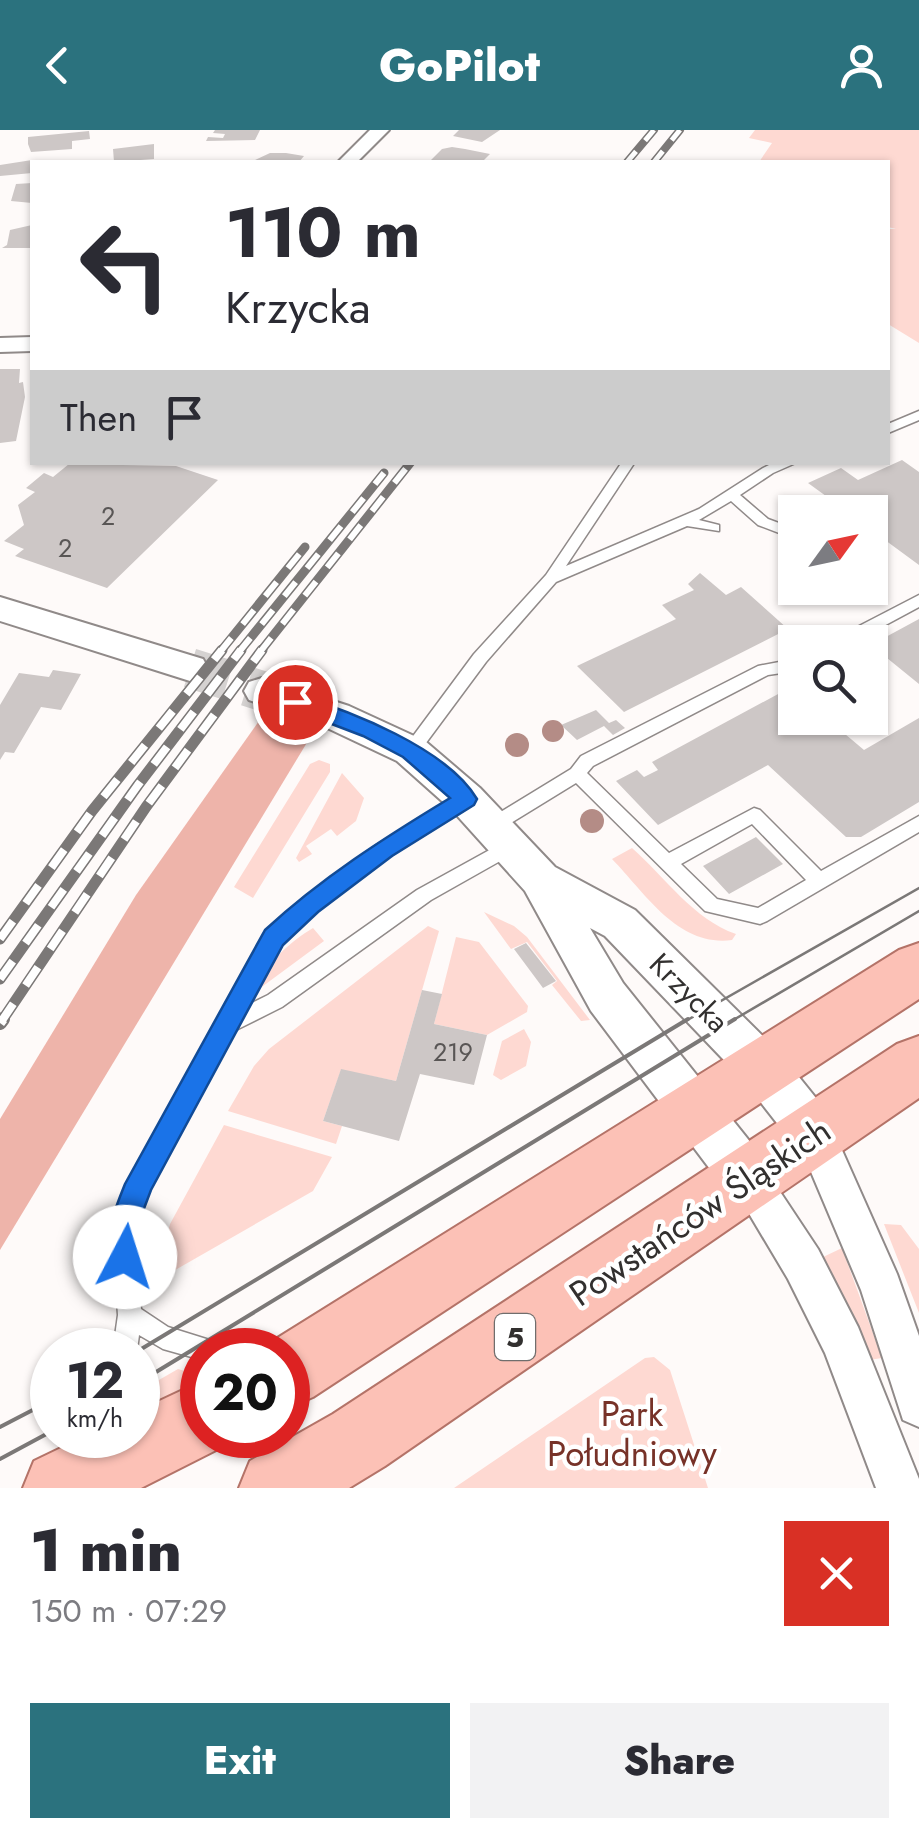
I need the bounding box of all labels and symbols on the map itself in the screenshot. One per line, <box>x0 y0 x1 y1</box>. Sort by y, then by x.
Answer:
north arrow <box>778 495 888 605</box>
house number: 2 <box>101 498 115 534</box>
house number: 2 <box>58 530 72 566</box>
pin <box>253 660 338 745</box>
street label: Krzycka <box>640 943 739 1042</box>
house number: 219 <box>433 1034 473 1070</box>
street label: Powstańców Śląskich <box>559 1106 841 1318</box>
position arrow <box>73 1205 177 1309</box>
road number: 5 <box>495 1314 535 1360</box>
speed limit sign: 20 <box>180 1328 310 1458</box>
park label: Park Południowy <box>547 1389 718 1479</box>

